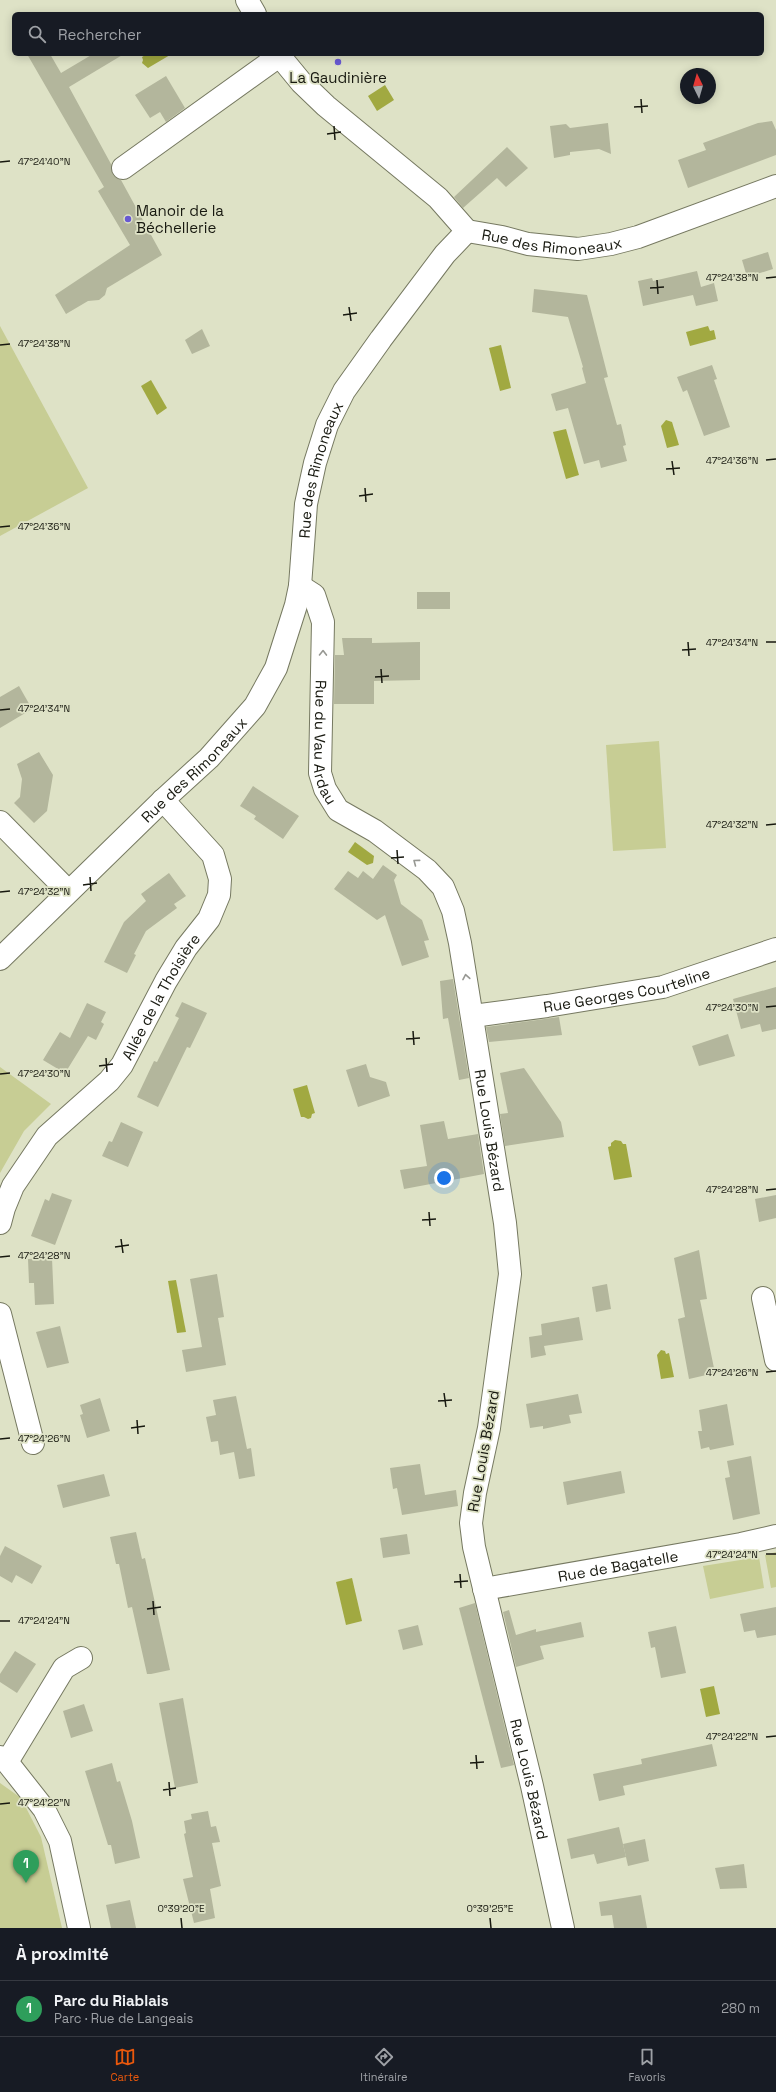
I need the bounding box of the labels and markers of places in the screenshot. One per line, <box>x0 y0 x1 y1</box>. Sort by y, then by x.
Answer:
marker: La Gaudinière <box>333 57 343 67</box>
place label: La Gaudinière <box>289 68 387 87</box>
place label: Manoir de la Béchellerie <box>136 201 224 237</box>
marker: Manoir de la Béchellerie <box>123 214 133 224</box>
pin: 1 <box>13 1850 39 1883</box>

